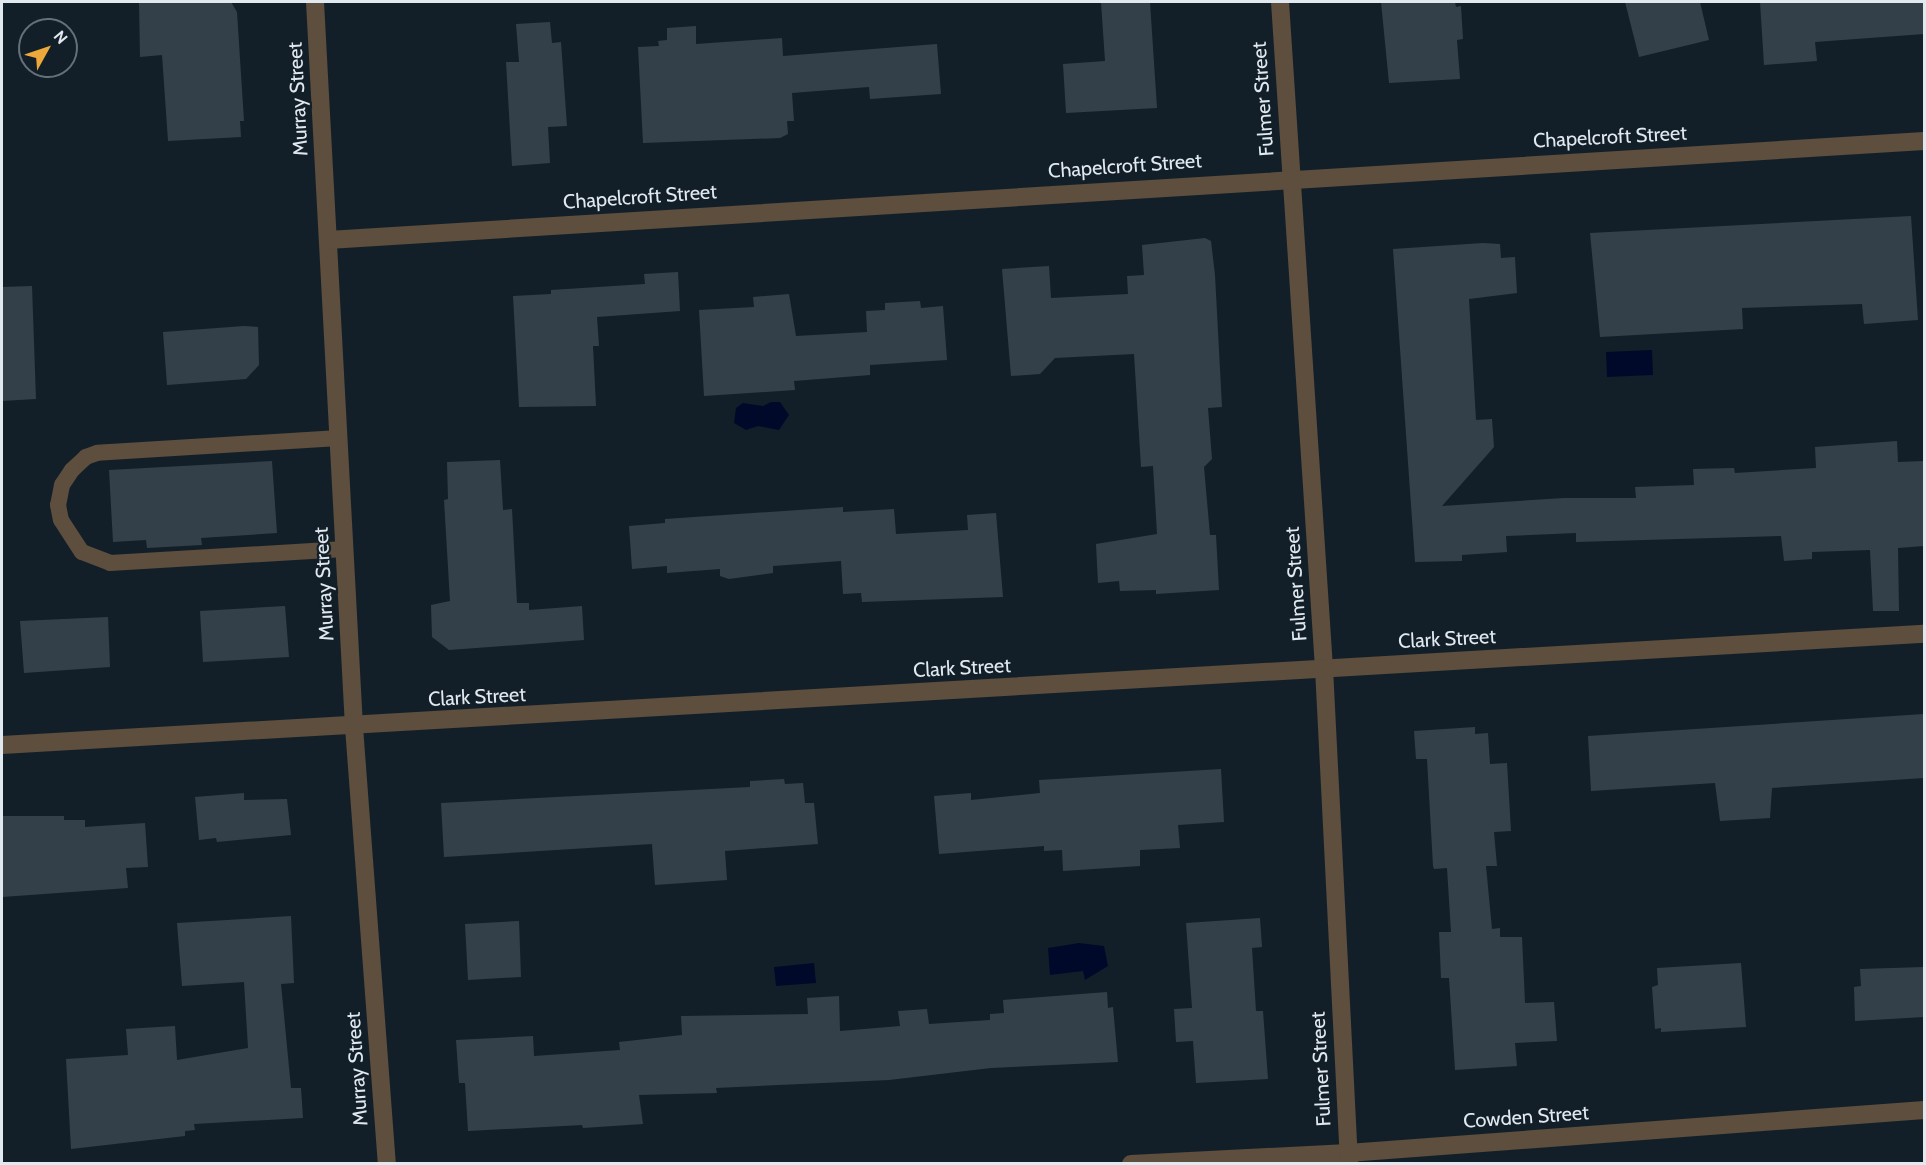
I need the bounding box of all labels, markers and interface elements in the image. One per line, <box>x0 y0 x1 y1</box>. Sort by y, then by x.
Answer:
north arrow <box>18 18 78 78</box>
text: N <box>50 27 72 48</box>
street label: Murray Street <box>283 41 313 157</box>
street label: Fulmer Street <box>1247 41 1279 157</box>
street label: Chapelcroft Street <box>1532 121 1688 153</box>
street label: Chapelcroft Street <box>1047 149 1203 183</box>
street label: Chapelcroft Street <box>562 180 718 214</box>
street label: Murray Street <box>309 526 339 642</box>
street label: Fulmer Street <box>1280 526 1312 642</box>
street label: Clark Street <box>1398 624 1496 654</box>
street label: Clark Street <box>913 653 1011 683</box>
street label: Clark Street <box>428 682 526 712</box>
street label: Murray Street <box>341 1011 373 1127</box>
street label: Fulmer Street <box>1306 1011 1336 1127</box>
street label: Cowden Street <box>1462 1101 1590 1133</box>

